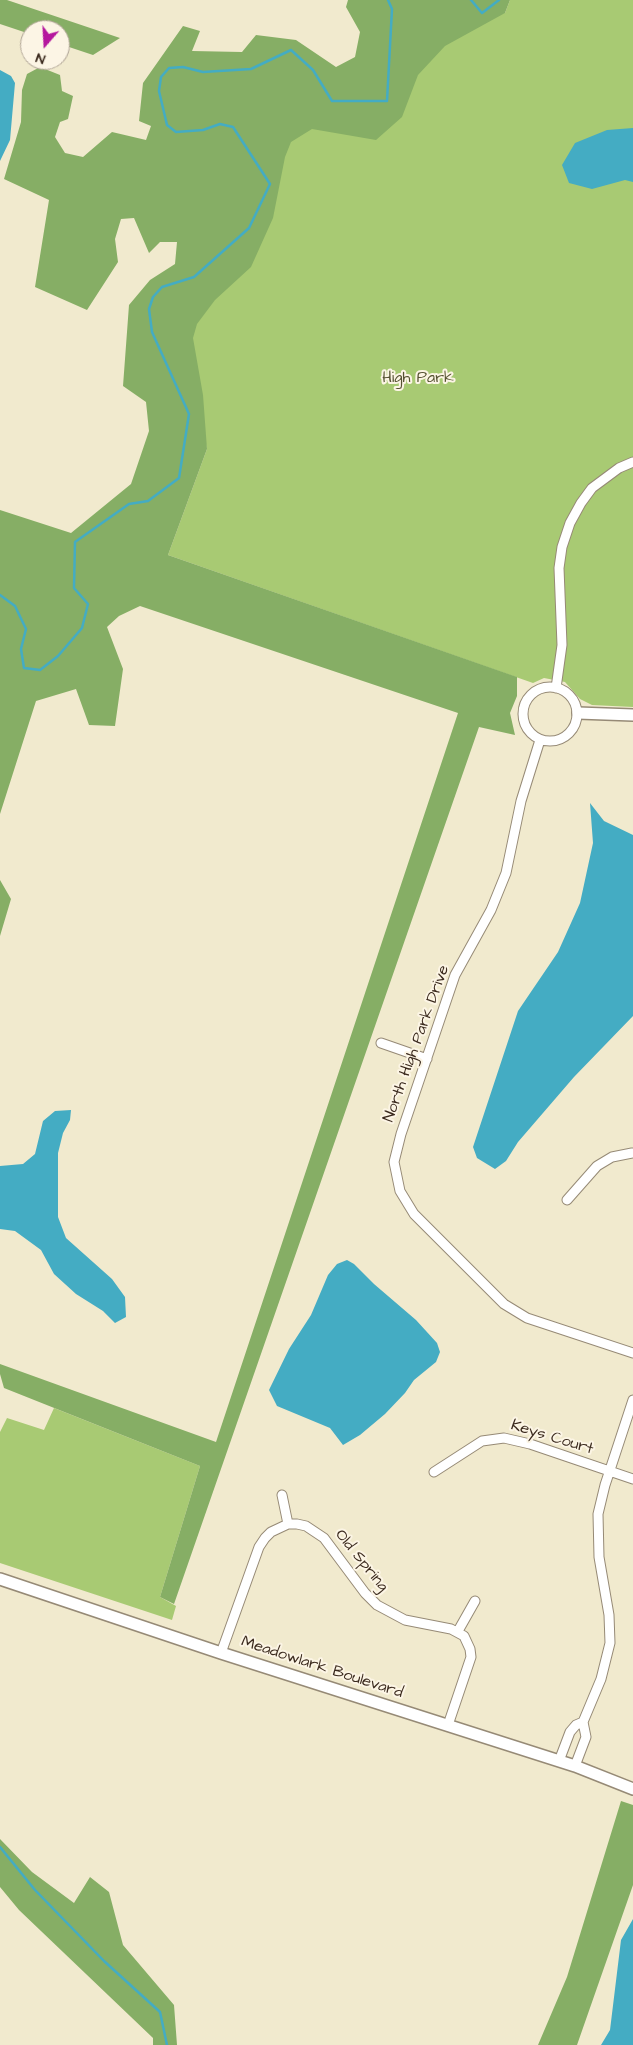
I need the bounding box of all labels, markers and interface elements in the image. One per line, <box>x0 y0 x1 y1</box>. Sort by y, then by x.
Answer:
north arrow <box>20 20 70 70</box>
text: N <box>33 47 48 69</box>
park label: High Park <box>382 369 454 389</box>
street label: North High Park Drive <box>380 963 454 1125</box>
street label: Keys Court <box>508 1416 596 1460</box>
street label: Old Spring <box>330 1526 392 1596</box>
street label: Meadowlark Boulevard <box>239 1633 405 1703</box>

